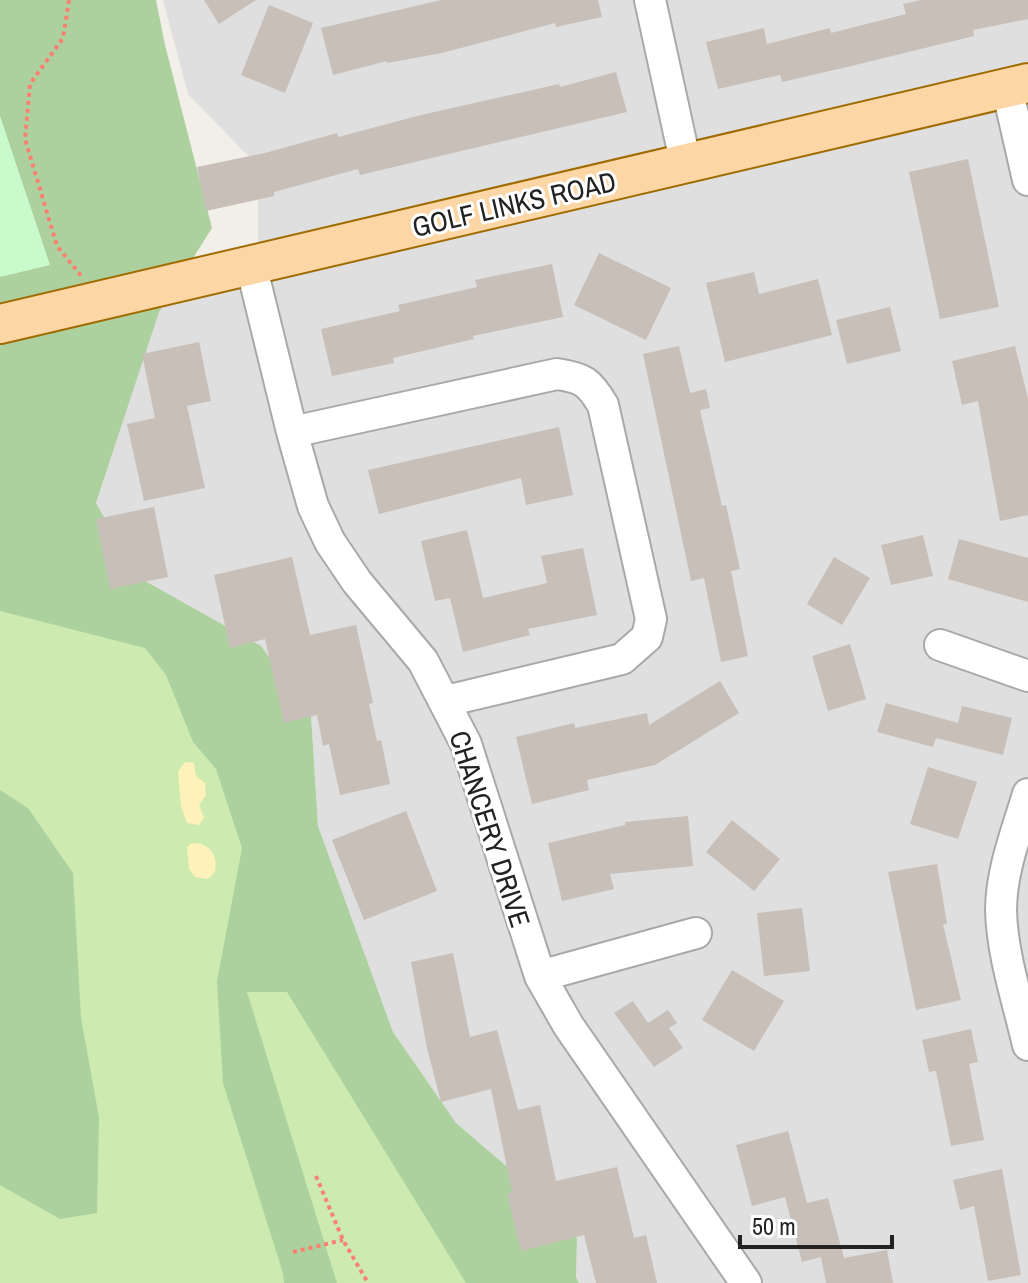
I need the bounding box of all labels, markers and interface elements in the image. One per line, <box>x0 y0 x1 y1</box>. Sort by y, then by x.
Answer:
street label: GOLF LINKS ROAD <box>408 162 620 246</box>
street label: CHANCERY DRIVE <box>440 726 540 932</box>
scale bar <box>740 1199 892 1249</box>
text: 50 m <box>752 1210 796 1242</box>

